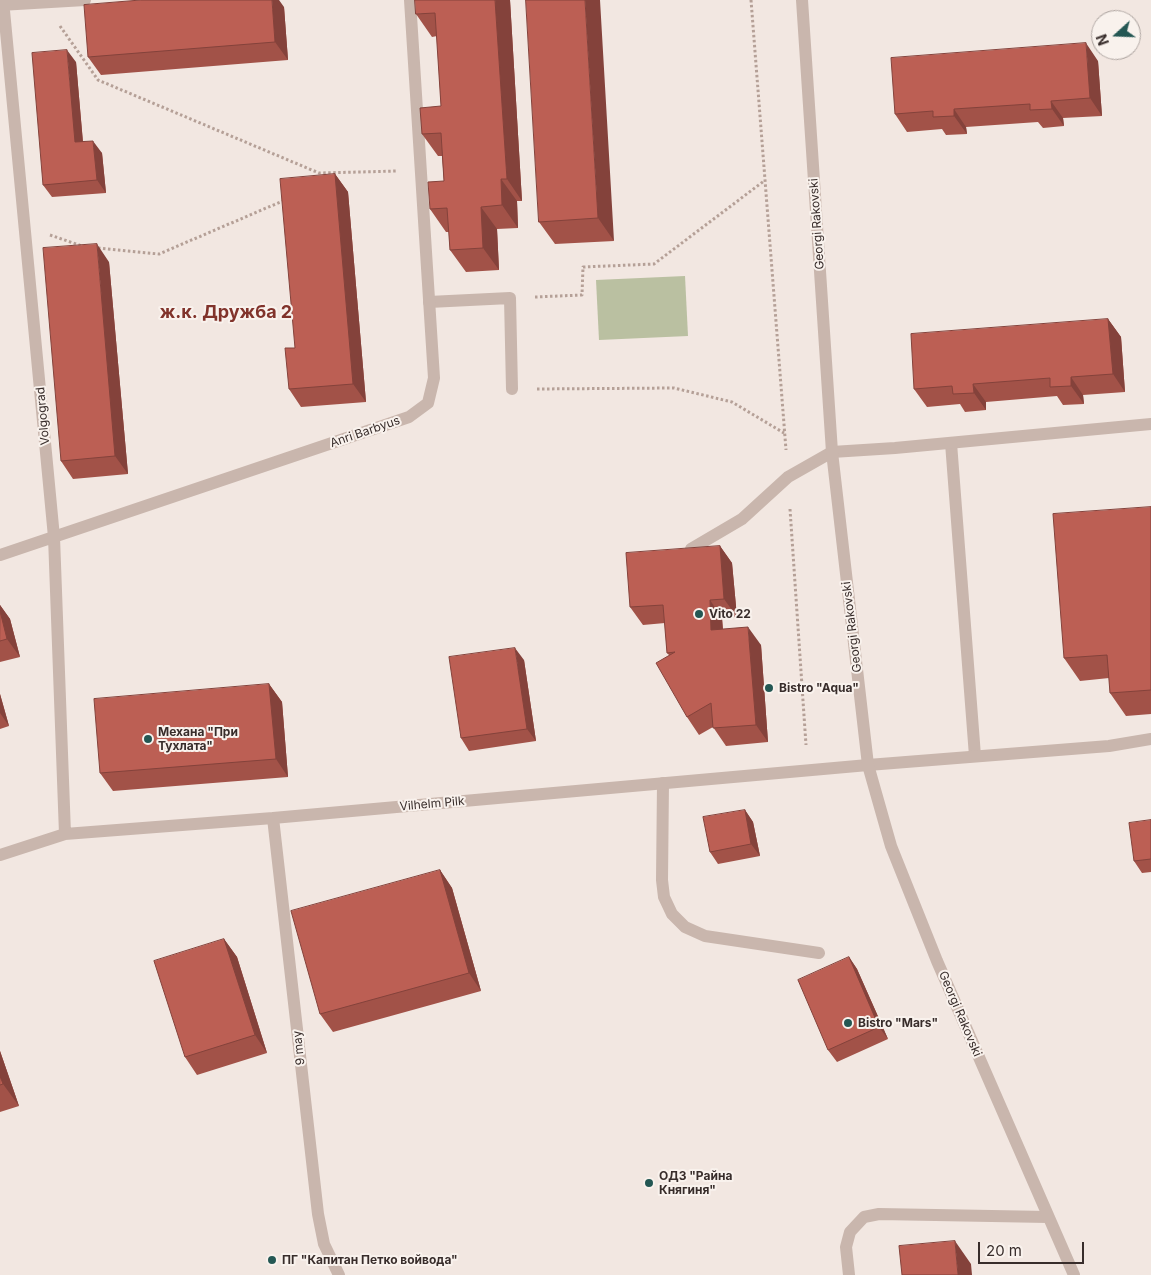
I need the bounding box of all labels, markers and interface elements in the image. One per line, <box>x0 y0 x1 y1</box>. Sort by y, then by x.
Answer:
north arrow <box>1091 10 1141 60</box>
text: N <box>1093 32 1112 48</box>
street label: Georgi Rakovski <box>807 178 827 270</box>
district label: ж.к. Дружба 2 <box>160 302 292 324</box>
street label: Volgograd <box>33 386 53 446</box>
street label: Anri Barbyus <box>328 413 402 451</box>
street label: Georgi Rakovski <box>839 581 865 673</box>
place label: Vito 22 <box>709 607 751 621</box>
marker: Vito 22 <box>693 608 705 620</box>
place label: Bistro "Aqua" <box>779 681 859 695</box>
marker: Bistro "Aqua" <box>763 682 775 694</box>
place label: Механа "При Тухлата" <box>158 725 238 753</box>
marker: Механа "При Тухлата" <box>142 733 154 745</box>
street label: Vilhelm Pilk <box>399 794 465 814</box>
street label: Georgi Rakovski <box>936 969 984 1059</box>
place label: Bistro "Mars" <box>858 1016 938 1030</box>
marker: Bistro "Mars" <box>842 1017 854 1029</box>
street label: 9 may <box>290 1030 308 1066</box>
place label: ОДЗ "Райна Княгиня" <box>659 1169 732 1197</box>
marker: ОДЗ "Райна Княгиня" <box>643 1177 655 1189</box>
scale bar <box>981 1232 1087 1264</box>
text: 20 m <box>986 1241 1022 1260</box>
place label: ПГ "Капитан Петко войвода" <box>282 1253 458 1267</box>
marker: ПГ "Капитан Петко войвода" <box>266 1254 278 1266</box>

